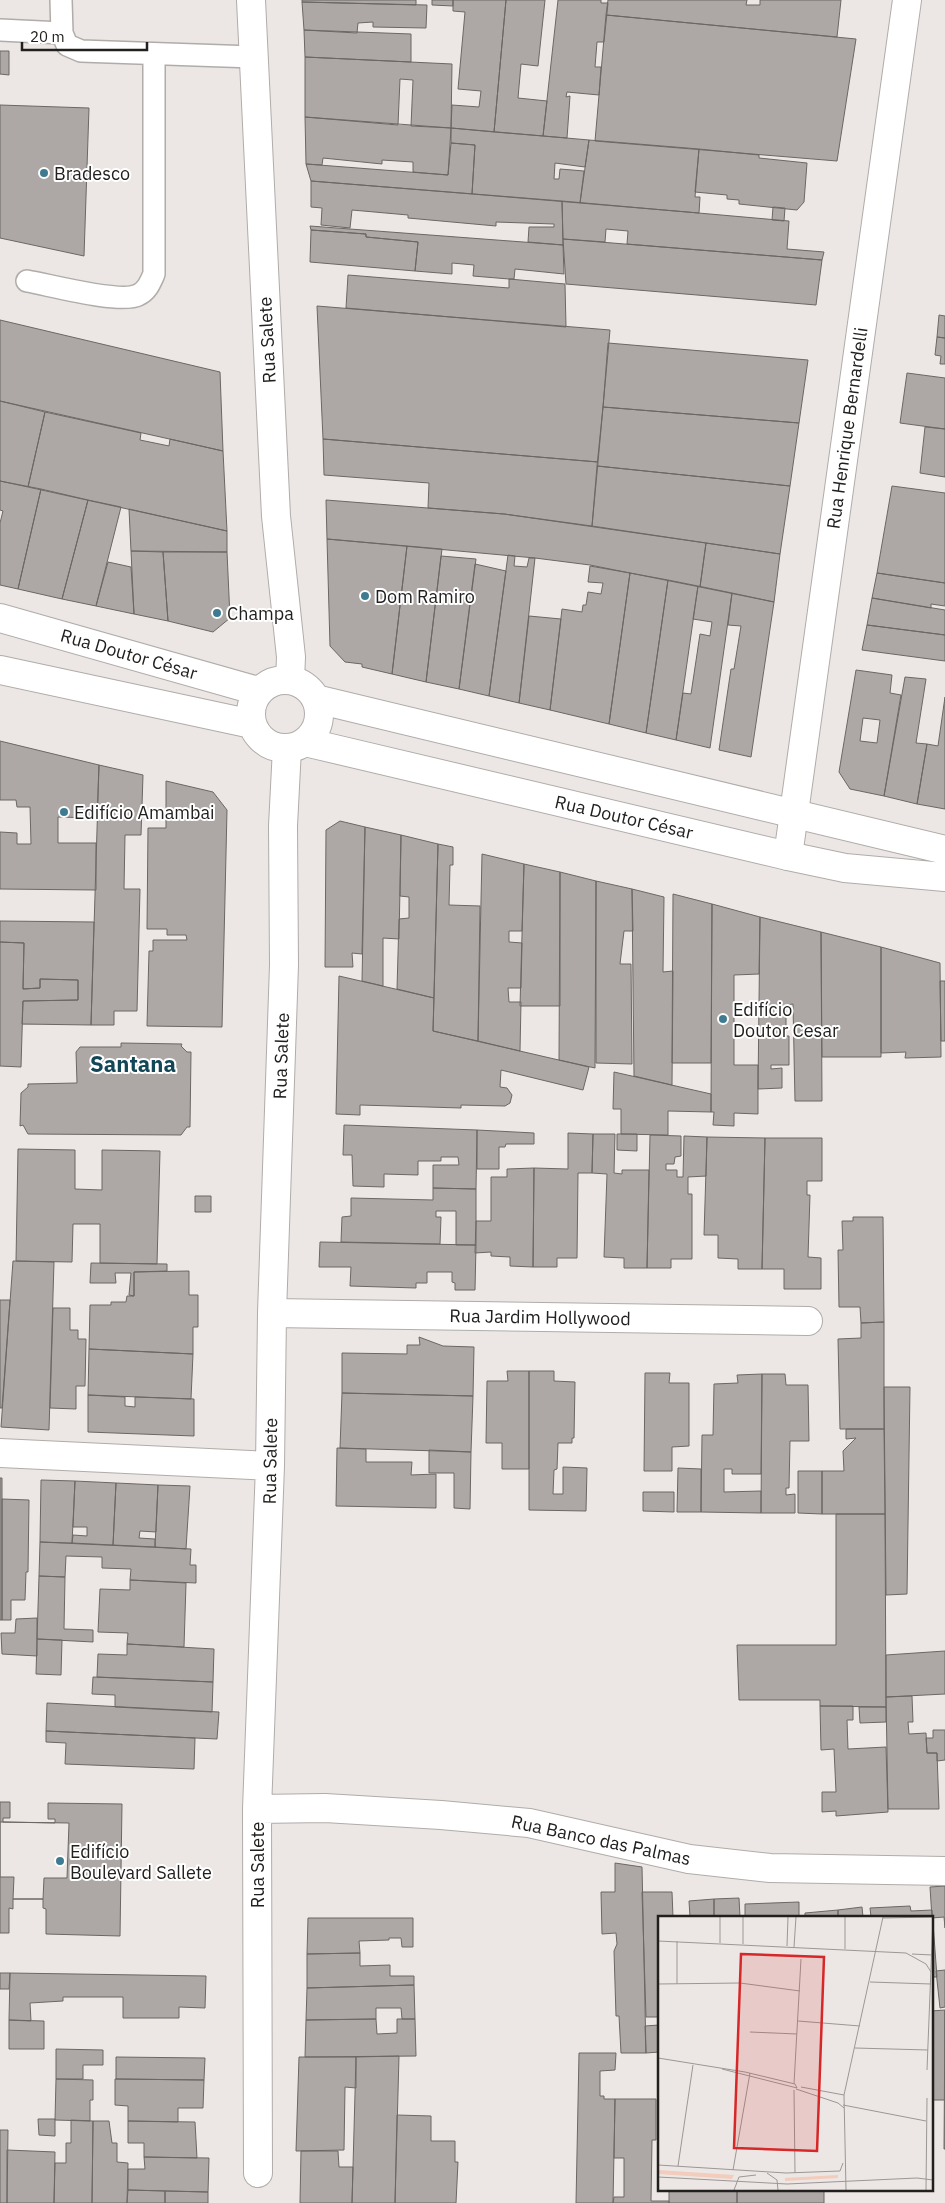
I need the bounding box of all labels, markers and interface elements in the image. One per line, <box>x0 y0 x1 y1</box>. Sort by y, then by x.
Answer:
scale bar <box>22 20 148 52</box>
text: 20 m <box>30 27 65 46</box>
place label: Bradesco <box>54 162 130 185</box>
marker: Bradesco <box>38 167 50 179</box>
street label: Rua Salete <box>253 296 281 384</box>
street label: Rua Henrique Bernardelli <box>821 326 873 530</box>
place label: Dom Ramiro <box>375 585 475 608</box>
marker: Dom Ramiro <box>359 590 371 602</box>
place label: Champa <box>227 602 294 625</box>
marker: Champa <box>211 607 223 619</box>
street label: Rua Doutor César <box>58 623 200 685</box>
street label: Rua Doutor César <box>553 790 696 844</box>
place label: Edifício Amambai <box>74 801 215 824</box>
marker: Edifício Amambai <box>58 806 70 818</box>
place label: Edifício Doutor Cesar <box>733 998 839 1042</box>
street label: Rua Salete <box>268 1012 294 1100</box>
marker: Edifício Doutor Cesar <box>717 1013 729 1025</box>
district label: Santana <box>90 1049 176 1078</box>
street label: Rua Jardim Hollywood <box>449 1304 631 1330</box>
street label: Rua Salete <box>258 1417 282 1504</box>
street label: Rua Banco das Palmas <box>509 1810 693 1870</box>
street label: Rua Salete <box>246 1822 269 1908</box>
place label: Edifício Boulevard Sallete <box>70 1840 212 1884</box>
marker: Edifício Boulevard Sallete <box>54 1855 66 1867</box>
inset map <box>658 1916 932 2190</box>

